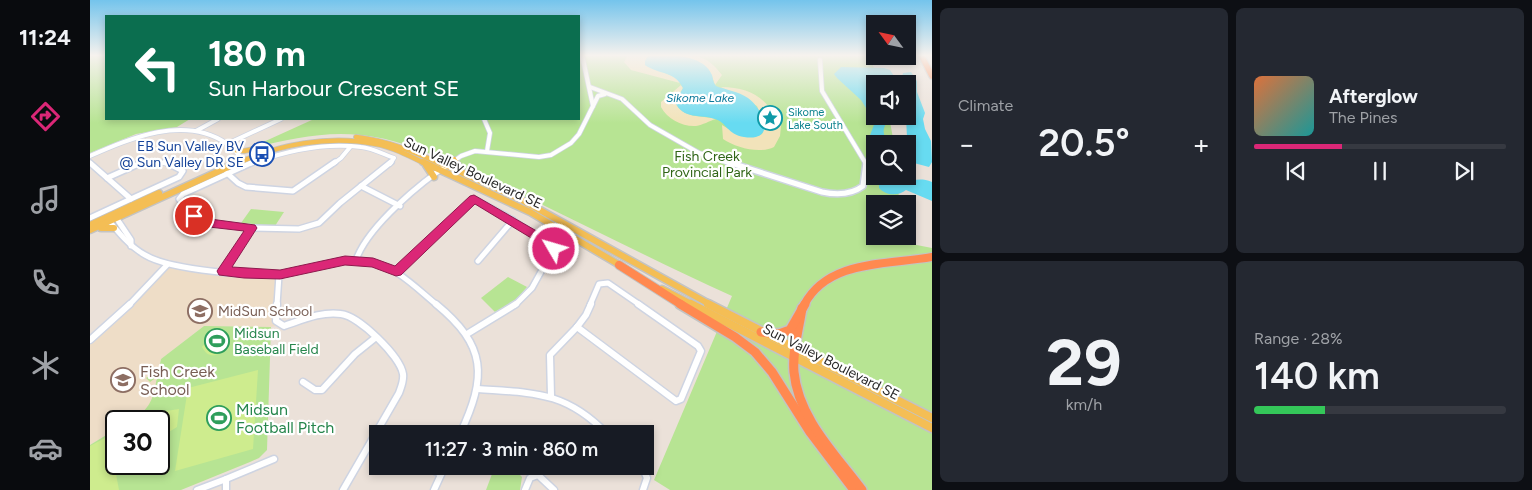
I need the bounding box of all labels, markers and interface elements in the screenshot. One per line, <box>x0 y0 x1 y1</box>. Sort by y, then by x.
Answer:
north arrow <box>866 15 916 65</box>
map controls <box>866 15 916 245</box>
text: 11:24 <box>19 24 71 51</box>
text: 180 m <box>208 33 306 75</box>
icon: left <box>125 35 190 100</box>
text: Sun Harbour Crescent SE <box>208 75 460 102</box>
button: sound <box>866 75 916 125</box>
text: Afterglow <box>1329 85 1418 108</box>
water label: Sikome Lake <box>666 91 734 105</box>
text: Climate <box>958 96 1013 115</box>
icon: directions <box>28 99 63 134</box>
place icon: Sikome Lake South <box>757 105 783 131</box>
place label: Sikome Lake South <box>788 106 843 132</box>
text: The Pines <box>1329 108 1398 127</box>
text: 20.5° <box>1038 120 1130 166</box>
text: − <box>958 127 975 161</box>
text: + <box>1193 127 1210 161</box>
street label: Sun Valley Boulevard SE <box>401 133 545 213</box>
button: search <box>866 135 916 185</box>
place label: EB Sun Valley BV @ Sun Valley DR SE <box>120 138 244 171</box>
bus stop icon: EB Sun Valley BV @ Sun Valley DR SE <box>249 141 275 167</box>
park label: Fish Creek Provincial Park <box>662 148 752 181</box>
icon: previous <box>1282 157 1310 185</box>
icon: pause <box>1366 157 1394 185</box>
icon: next <box>1450 157 1478 185</box>
icon: music <box>28 182 63 217</box>
pin <box>173 195 215 237</box>
button: layers <box>866 195 916 245</box>
icon: arrive <box>180 202 208 230</box>
position arrow <box>527 222 579 274</box>
icon: phone <box>28 265 63 300</box>
school or university icon: MidSun School <box>187 298 213 324</box>
place label: MidSun School <box>218 303 312 320</box>
street label: Sun Valley Boulevard SE <box>760 320 902 404</box>
text: 29 <box>1046 323 1122 401</box>
place label: Midsun Baseball Field <box>234 325 319 358</box>
sports icon: Midsun Baseball Field <box>204 328 230 354</box>
text: Range · 28% <box>1254 329 1343 348</box>
icon: climate <box>28 348 63 383</box>
text: 140 km <box>1254 353 1380 399</box>
place label: Fish Creek School <box>140 362 215 399</box>
school or university icon: Fish Creek School <box>110 367 136 393</box>
text: km/h <box>1066 395 1102 414</box>
place label: Midsun Football Pitch <box>236 400 334 437</box>
sports icon: Midsun Football Pitch <box>206 405 232 431</box>
speed limit sign: 30 <box>105 410 170 475</box>
icon: car <box>28 431 63 466</box>
text: 11:27 · 3 min · 860 m <box>425 438 598 461</box>

